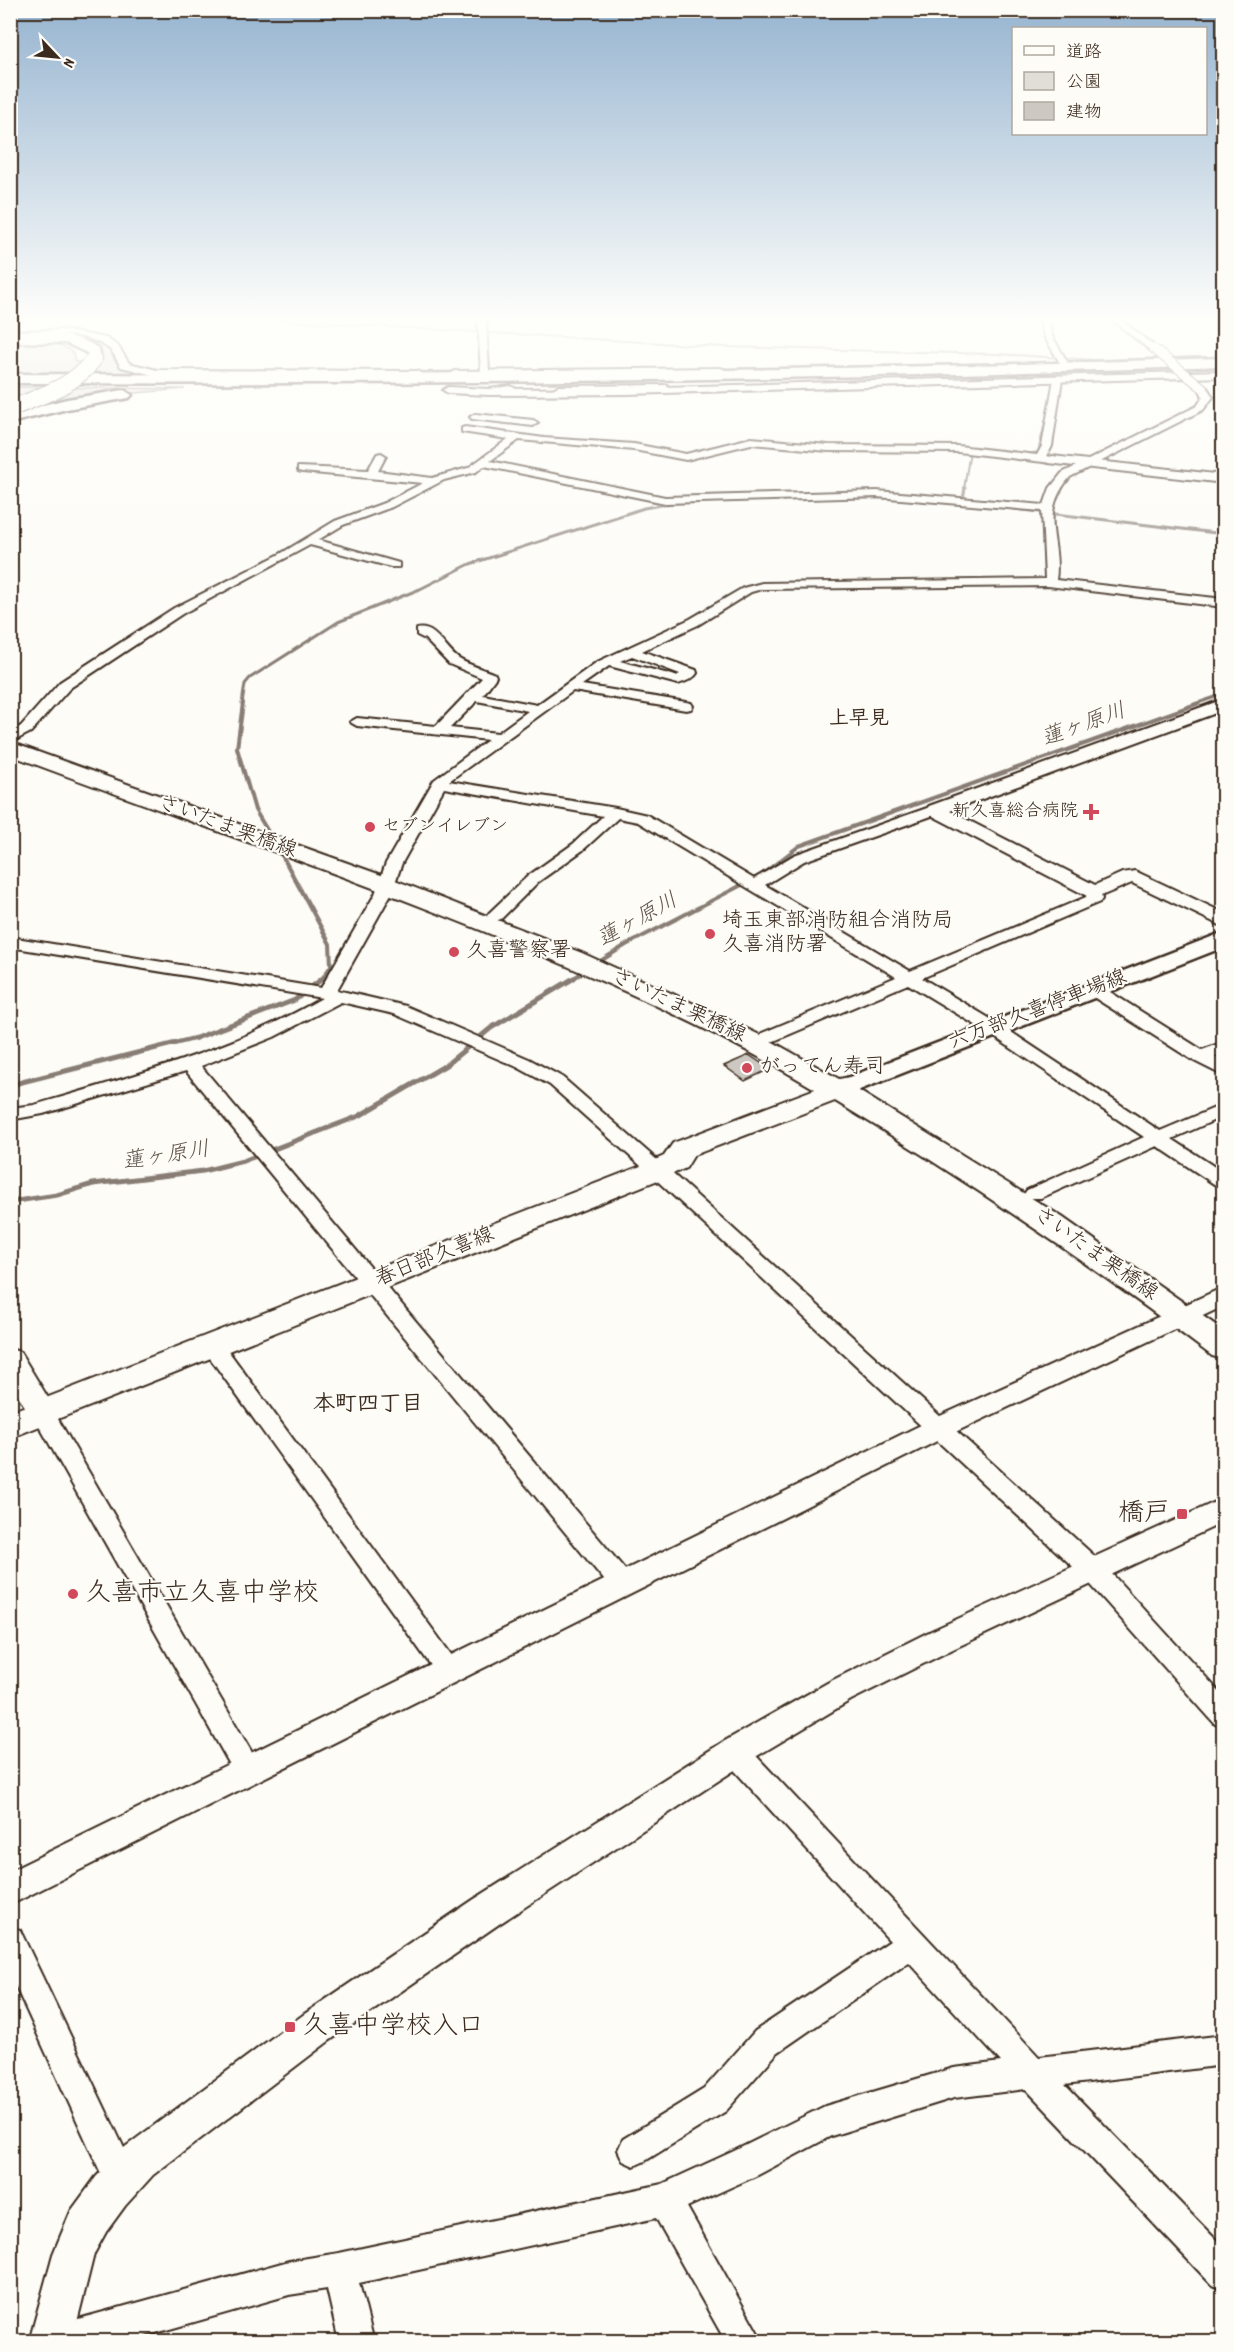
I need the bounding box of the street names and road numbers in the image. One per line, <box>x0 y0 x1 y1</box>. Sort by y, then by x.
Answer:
street label: さいたま栗橋線 <box>153 789 301 867</box>
street label: さいたま栗橋線 <box>605 963 751 1051</box>
street label: 六万部久喜停車場線 <box>944 963 1132 1059</box>
street label: さいたま栗橋線 <box>1027 1201 1163 1309</box>
street label: 春日部久喜線 <box>371 1220 499 1296</box>

